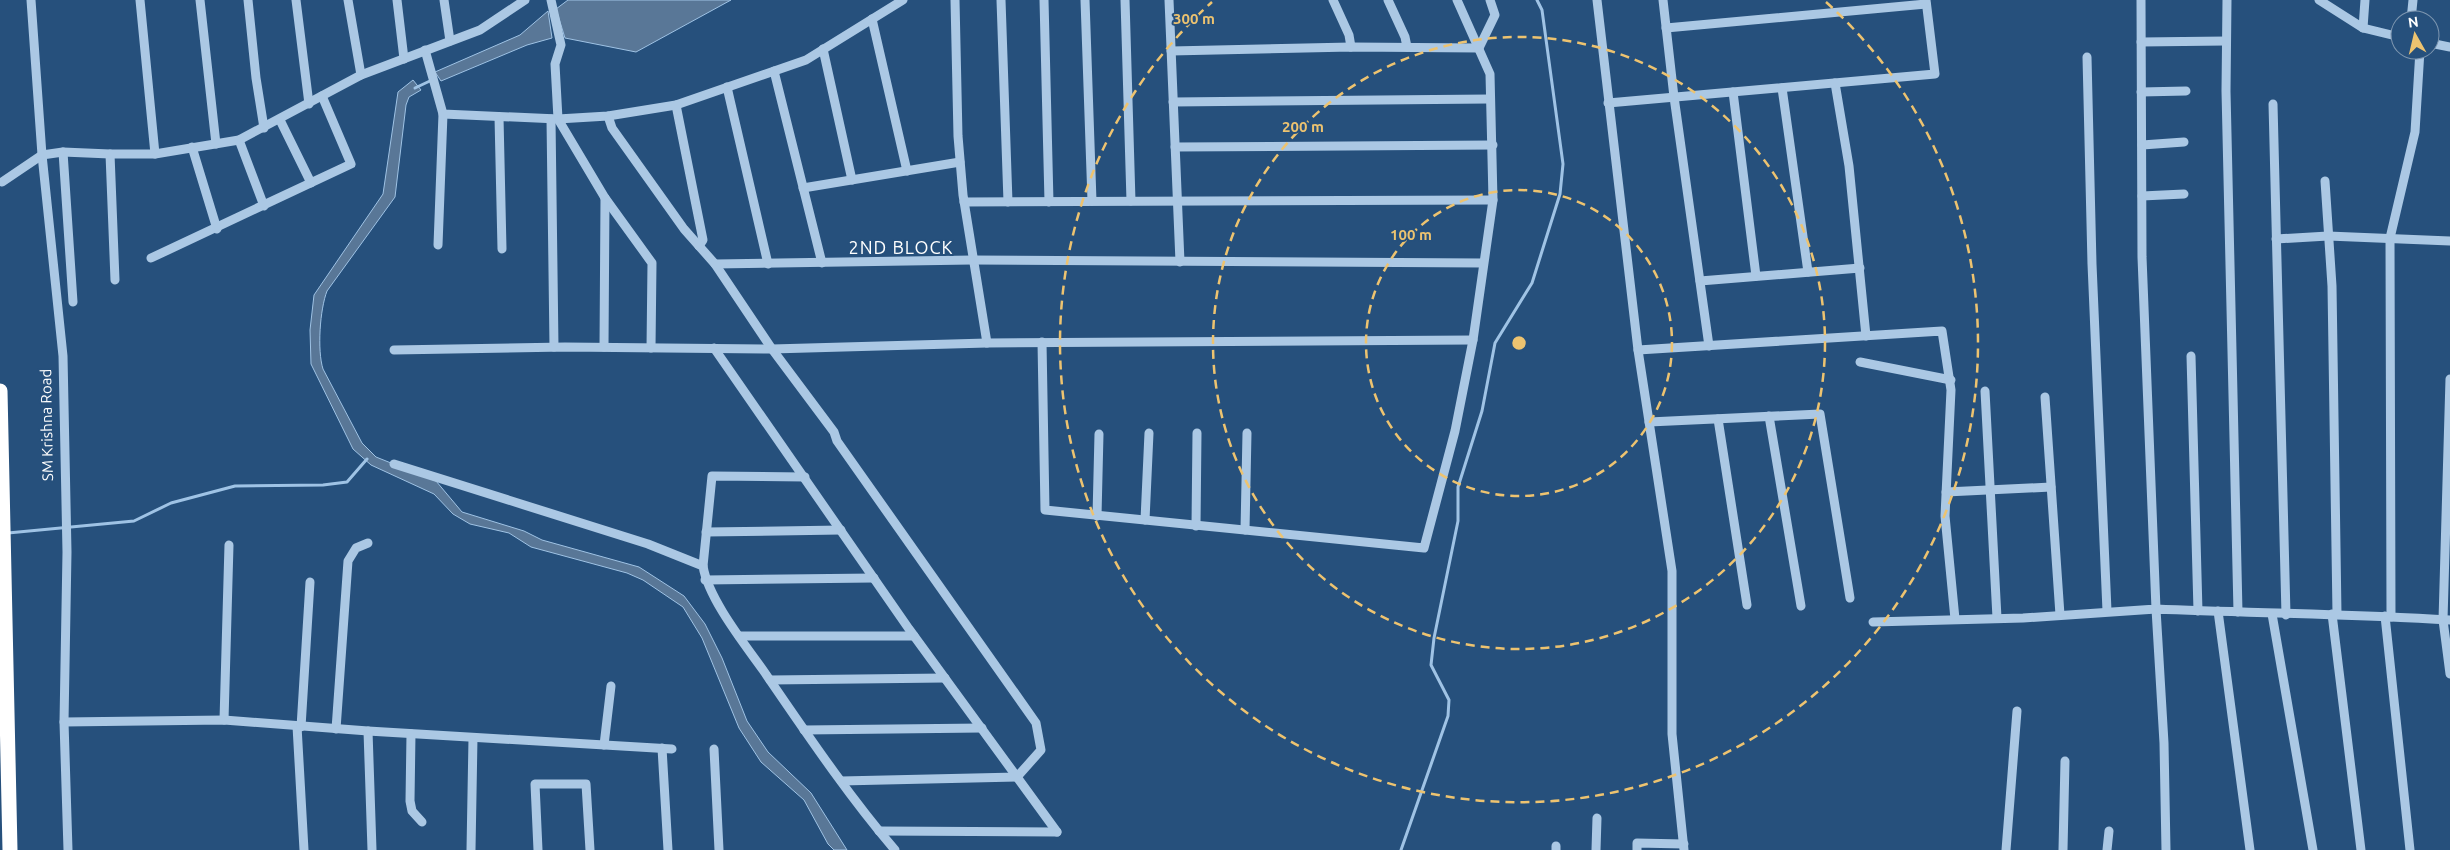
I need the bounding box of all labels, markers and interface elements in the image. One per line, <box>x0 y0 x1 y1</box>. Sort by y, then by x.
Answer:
text: 300 m <box>1173 10 1215 27</box>
north arrow <box>2390 10 2440 60</box>
text: N <box>2407 13 2419 31</box>
text: 200 m <box>1282 118 1324 135</box>
text: 100 m <box>1390 226 1432 243</box>
district label: 2ND BLOCK <box>849 237 953 257</box>
centre of rings <box>1510 334 1528 352</box>
street label: SM Krishna Road <box>37 369 56 481</box>

